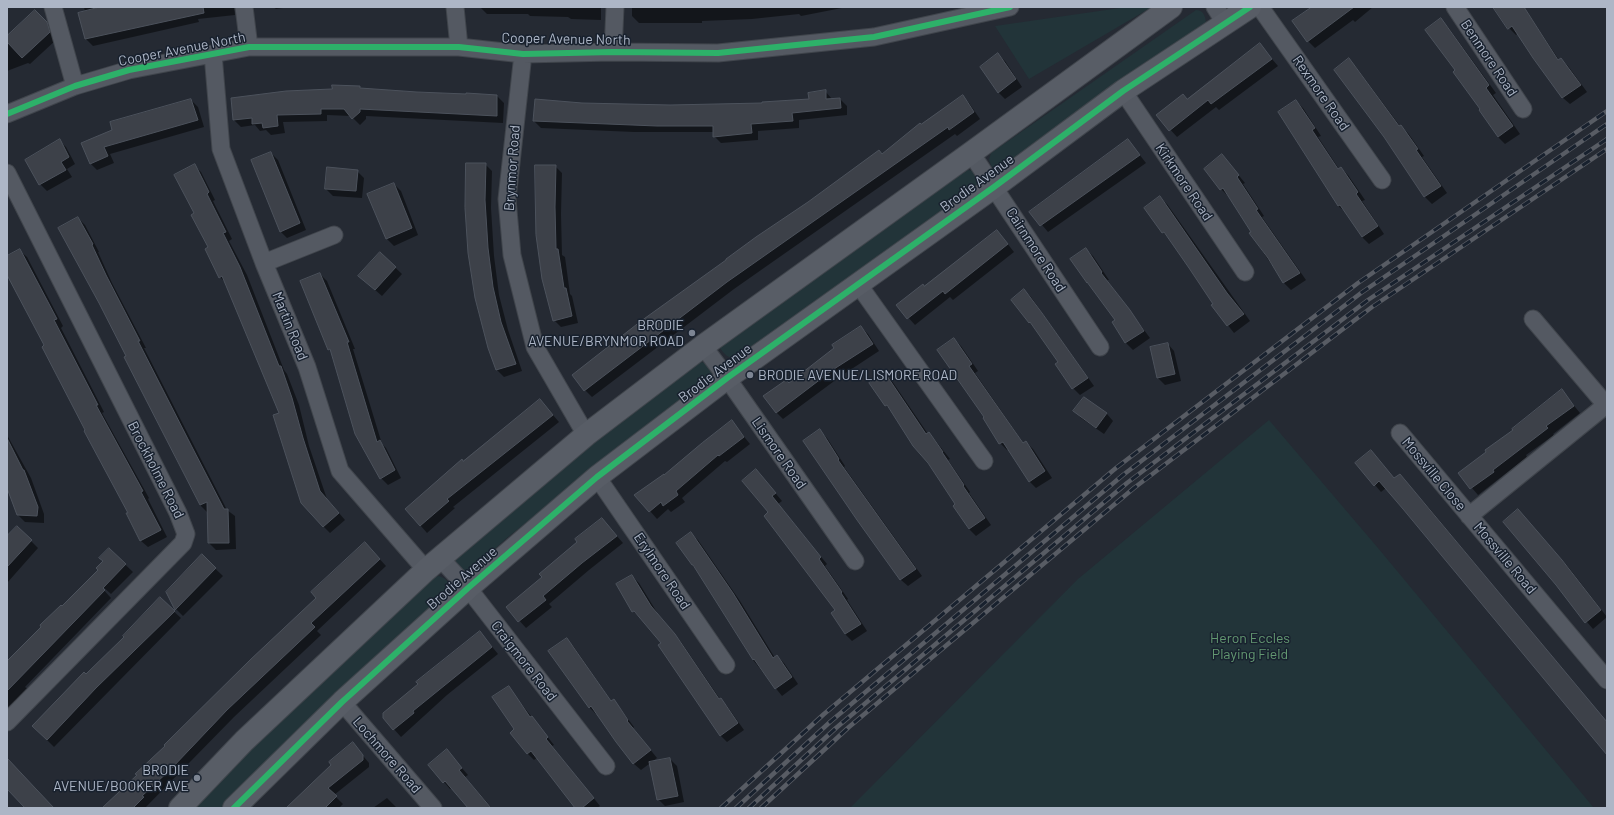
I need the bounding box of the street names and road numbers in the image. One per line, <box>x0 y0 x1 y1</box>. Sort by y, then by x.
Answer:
street label: Benmore Road <box>1457 16 1521 100</box>
street label: Cooper Avenue North <box>117 28 247 70</box>
street label: Cooper Avenue North <box>501 29 631 49</box>
street label: Rexmore Road <box>1289 52 1353 134</box>
street label: Brynmor Road <box>501 124 523 212</box>
street label: Kirkmore Road <box>1152 140 1216 224</box>
street label: Brodie Avenue <box>937 151 1017 215</box>
street label: Cairnmore Road <box>1003 205 1069 295</box>
street label: Martin Road <box>269 289 311 363</box>
street label: Brodie Avenue <box>675 340 755 406</box>
street label: Lismore Road <box>748 414 810 492</box>
street label: Brockholme Road <box>124 419 188 521</box>
street label: Mossville Close <box>1398 434 1470 514</box>
street label: Mossville Road <box>1470 519 1540 597</box>
street label: Erylmore Road <box>630 529 694 613</box>
street label: Brodie Avenue <box>424 543 500 613</box>
street label: Craigmore Road <box>487 618 561 704</box>
street label: Lochmore Road <box>349 713 425 797</box>

